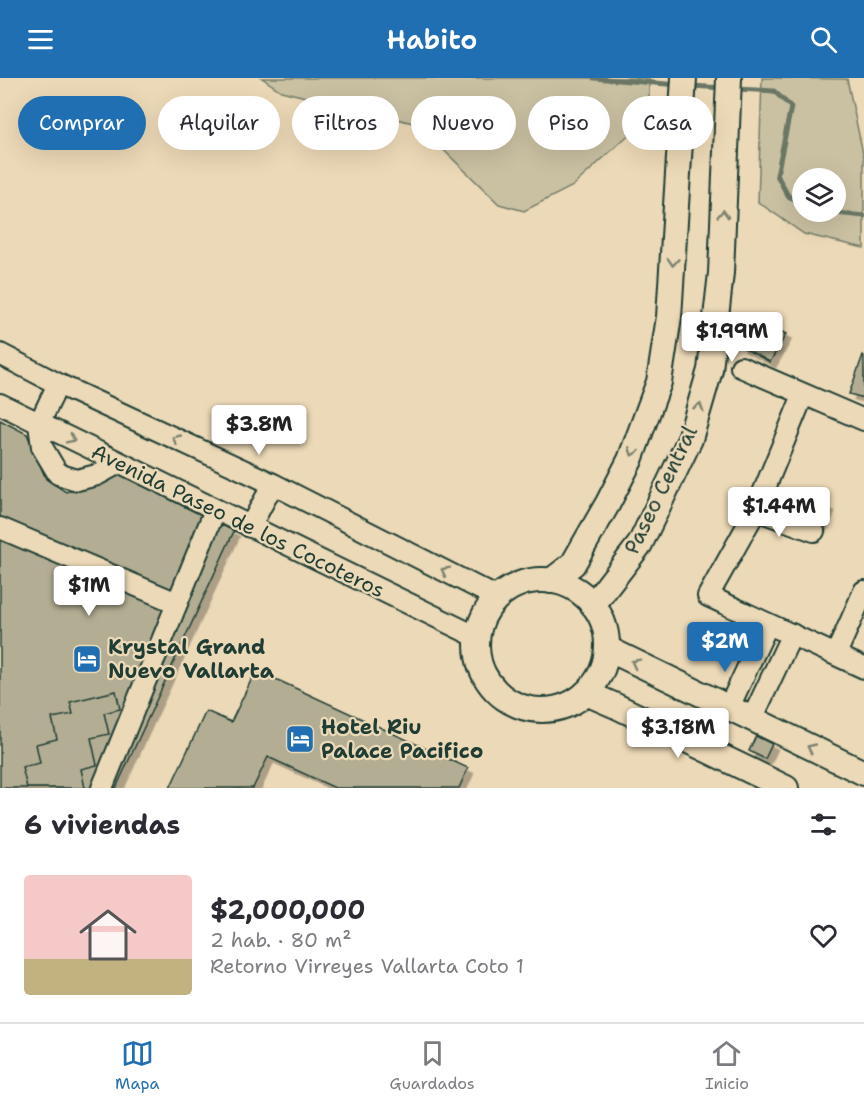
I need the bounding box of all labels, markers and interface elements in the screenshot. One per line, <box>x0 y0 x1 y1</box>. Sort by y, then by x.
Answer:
text: Habito <box>387 21 477 58</box>
icon: menu <box>24 23 57 56</box>
icon: search <box>807 23 840 56</box>
chip: Comprar <box>18 96 146 150</box>
chip: Alquilar <box>158 96 280 150</box>
chip: Filtros <box>292 96 399 150</box>
chip: Nuevo <box>411 96 516 150</box>
chip: Piso <box>528 96 610 150</box>
chip: Casa <box>622 96 713 150</box>
map controls <box>792 168 846 222</box>
button: layers <box>792 168 846 222</box>
one-way arrow <box>716 209 729 218</box>
one-way arrow <box>666 258 679 267</box>
pin: $1.99M <box>683 312 781 363</box>
text: $1.99M <box>696 318 768 344</box>
one-way arrow <box>692 402 704 413</box>
pin: $3.8M <box>217 405 301 456</box>
text: $3.8M <box>226 411 292 437</box>
street label: Paseo Central <box>618 421 704 559</box>
one-way arrow <box>65 432 76 444</box>
one-way arrow <box>172 434 183 446</box>
street label: Avenida Paseo de los Cocoteros <box>87 438 389 604</box>
one-way arrow <box>628 445 640 456</box>
pin: $1.44M <box>730 487 828 538</box>
text: $1.44M <box>742 493 816 519</box>
pin: $1M <box>60 566 118 617</box>
one-way arrow <box>441 567 452 579</box>
text: $1M <box>68 572 110 598</box>
pin: $2M <box>696 622 754 673</box>
text: $2M <box>701 628 749 654</box>
place label: Krystal Grand Nuevo Vallarta <box>108 633 275 685</box>
hotel icon: Krystal Grand Nuevo Vallarta <box>71 643 103 675</box>
one-way arrow <box>631 659 642 671</box>
pin: $3.18M <box>629 708 727 759</box>
place label: Hotel Riu Palace Pacifico <box>321 713 483 765</box>
text: $3.18M <box>641 714 715 740</box>
hotel icon: Hotel Riu Palace Pacifico <box>284 723 316 755</box>
one-way arrow <box>807 743 818 755</box>
text: 6 viviendas <box>24 807 180 842</box>
icon: filters <box>807 808 840 841</box>
text: $2,000,000 <box>210 892 366 927</box>
icon: home <box>72 899 144 971</box>
icon: heart <box>807 919 840 952</box>
text: 2 hab. · 80 m² <box>210 927 351 953</box>
text: Retorno Virreyes Vallarta Coto 1 <box>210 953 524 979</box>
tab: Mapa <box>115 1037 159 1094</box>
tab: Guardados <box>390 1037 475 1094</box>
tab: Inicio <box>705 1037 749 1094</box>

